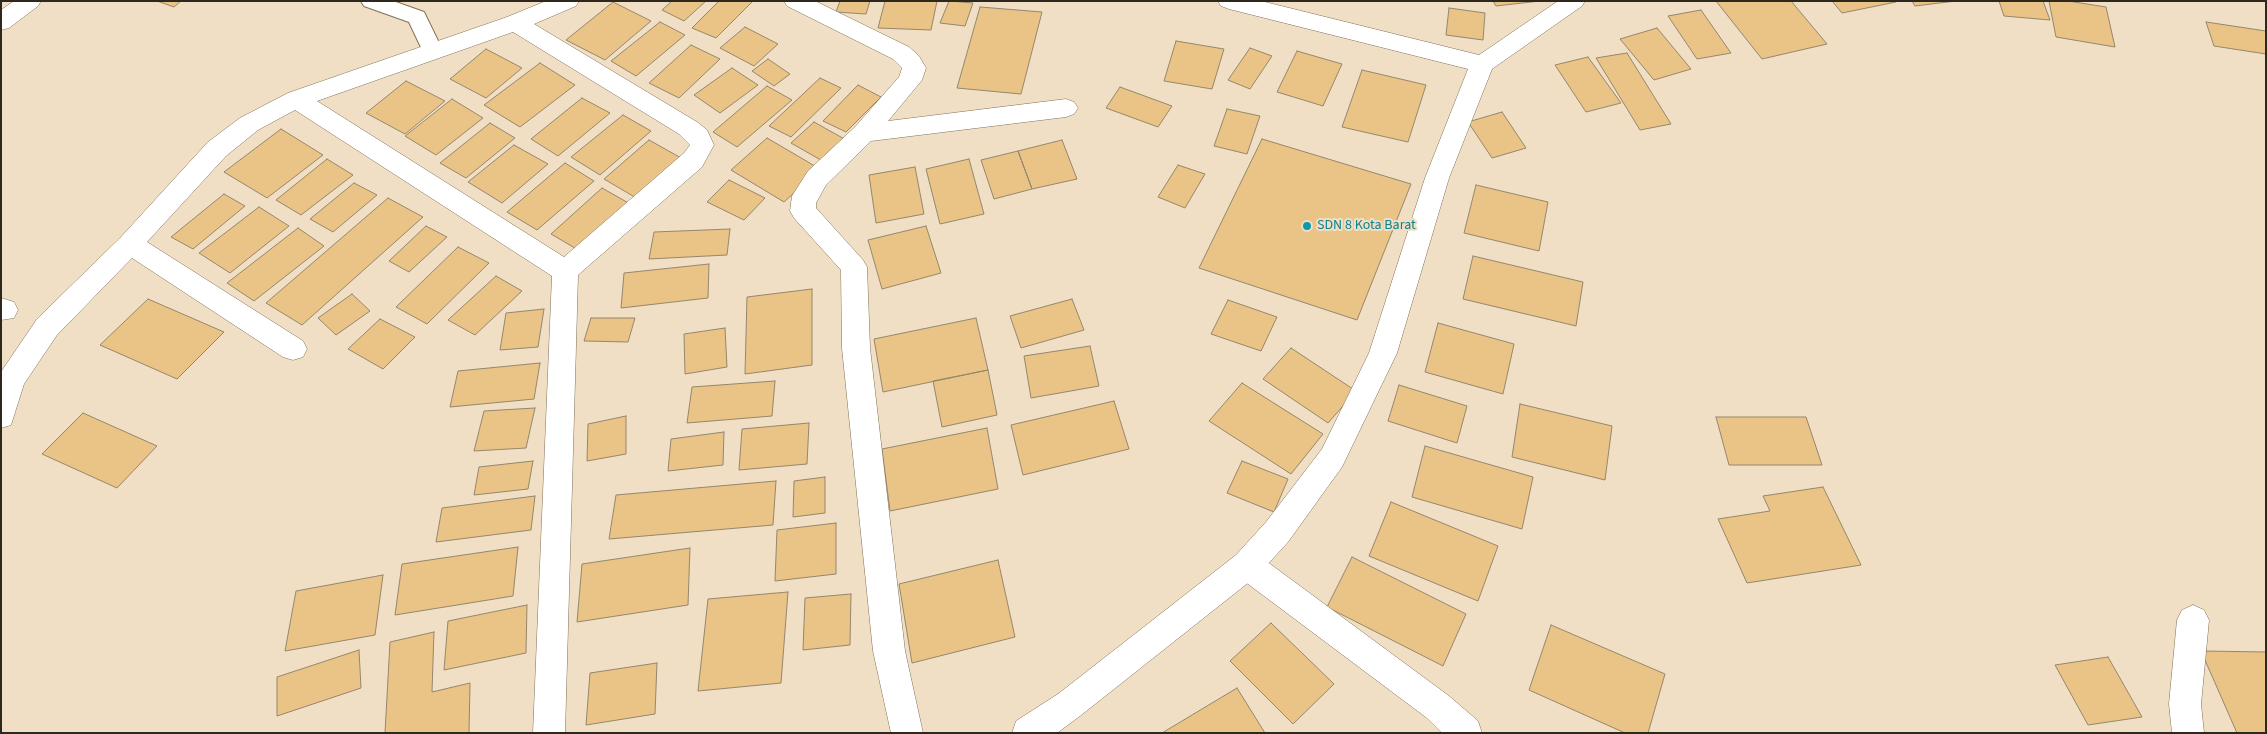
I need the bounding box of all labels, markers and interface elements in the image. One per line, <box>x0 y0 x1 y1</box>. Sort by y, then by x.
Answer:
place label: SDN 8 Kota Barat <box>1317 218 1416 234</box>
marker: SDN 8 Kota Barat <box>1301 220 1313 232</box>

